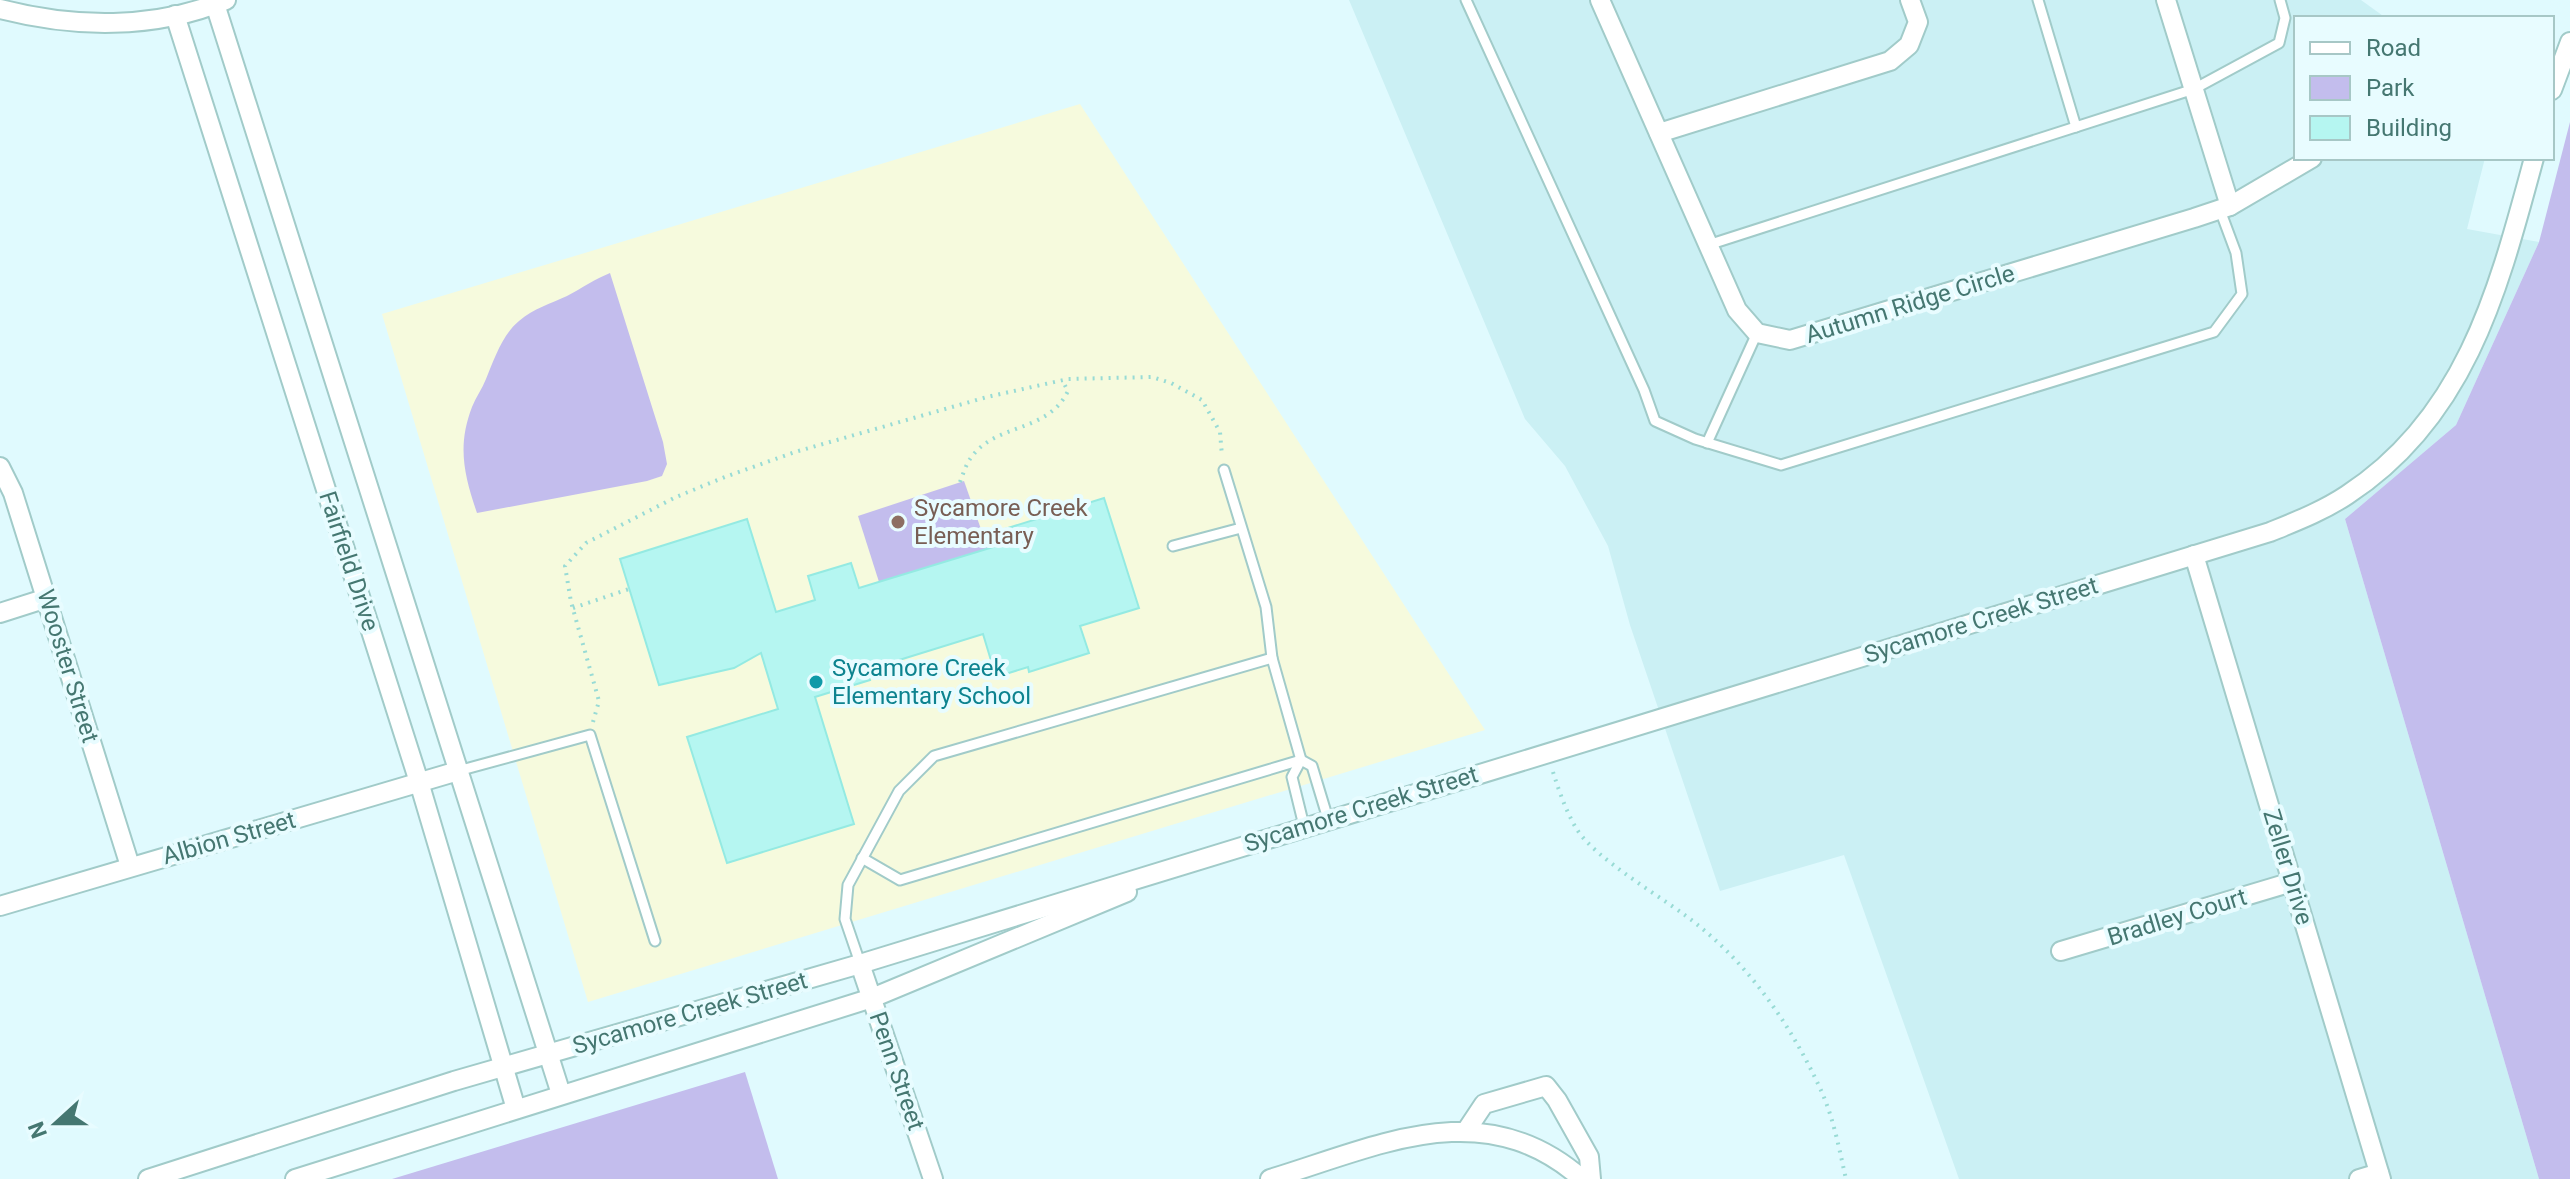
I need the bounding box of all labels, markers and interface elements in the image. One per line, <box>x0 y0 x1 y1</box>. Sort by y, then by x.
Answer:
legend <box>2294 16 2554 160</box>
text: Road <box>2366 34 2421 62</box>
text: Park <box>2366 74 2415 102</box>
text: Building <box>2366 114 2452 142</box>
street label: Autumn Ridge Circle <box>1802 259 2018 349</box>
street label: Fairfield Drive <box>313 488 385 634</box>
place label: Sycamore Creek Elementary <box>914 494 1088 550</box>
marker: Sycamore Creek Elementary <box>889 513 907 531</box>
street label: Sycamore Creek Street <box>1861 571 2101 669</box>
street label: Wooster Street <box>31 586 105 746</box>
place label: Sycamore Creek Elementary School <box>832 654 1031 710</box>
marker: Sycamore Creek Elementary School <box>807 673 825 691</box>
street label: Sycamore Creek Street <box>1241 760 1481 858</box>
street label: Albion Street <box>159 806 299 870</box>
street label: Zeller Drive <box>2257 806 2319 928</box>
street label: Bradley Court <box>2104 883 2250 951</box>
street label: Sycamore Creek Street <box>569 966 811 1060</box>
street label: Penn Street <box>864 1008 930 1134</box>
north arrow <box>16 1083 96 1163</box>
text: N <box>23 1118 52 1142</box>

